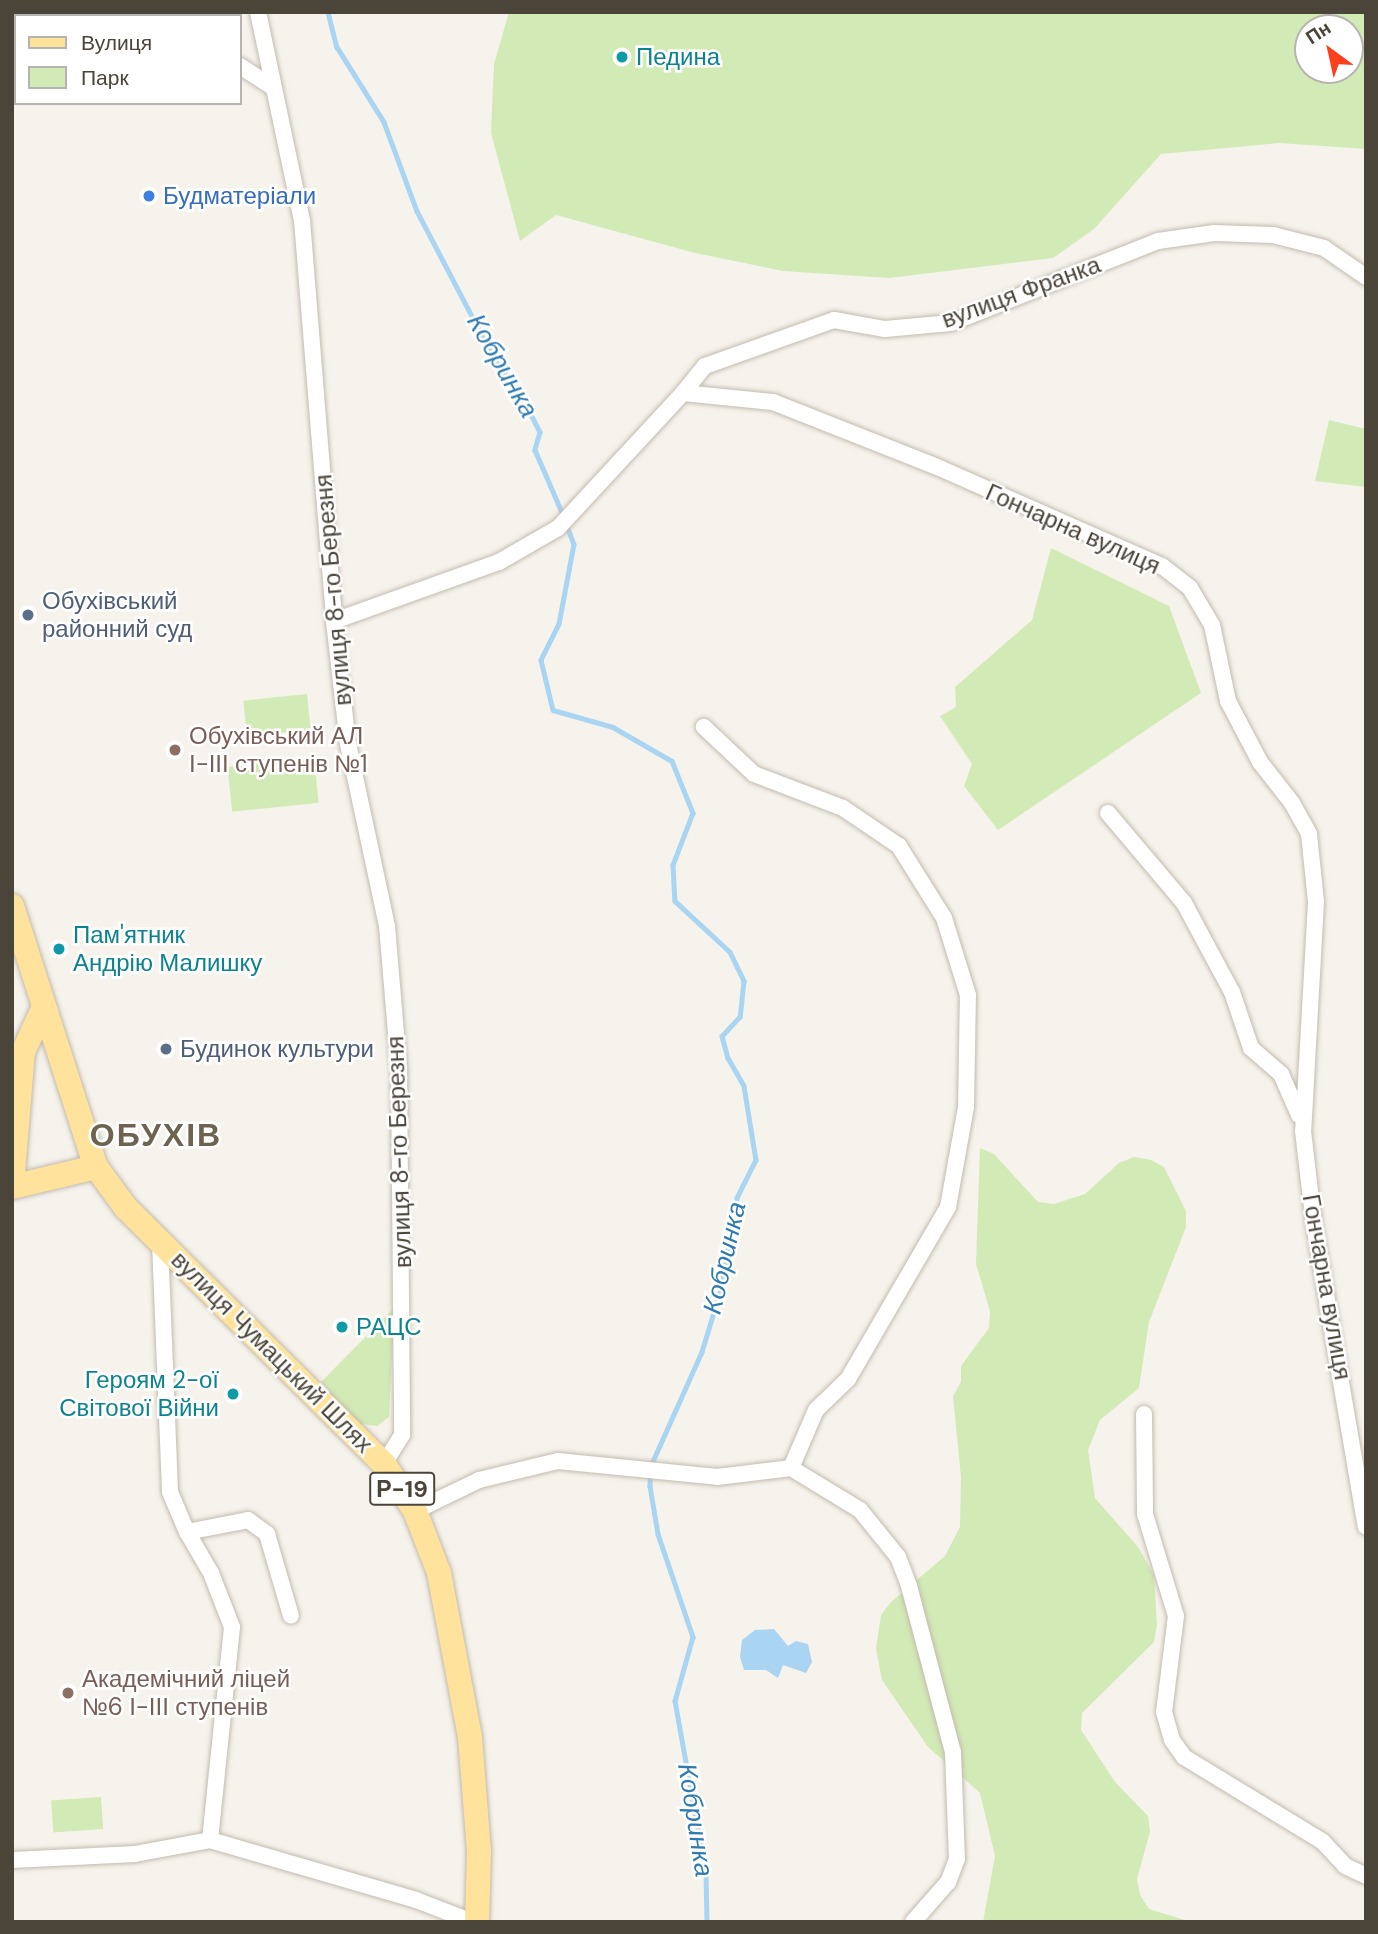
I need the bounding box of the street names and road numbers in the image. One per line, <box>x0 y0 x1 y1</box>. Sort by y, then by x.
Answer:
street label: вулиця Франка <box>938 250 1104 334</box>
street label: вулиця 8-го Березня <box>309 473 357 707</box>
street label: Гончарна вулиця <box>981 478 1165 580</box>
street label: вулиця 8-го Березня <box>381 1035 417 1269</box>
street label: Гончарна вулиця <box>1296 1192 1358 1382</box>
street label: вулиця Чумацький Шлях <box>165 1245 379 1459</box>
road number: Р-19 <box>369 1470 435 1508</box>

